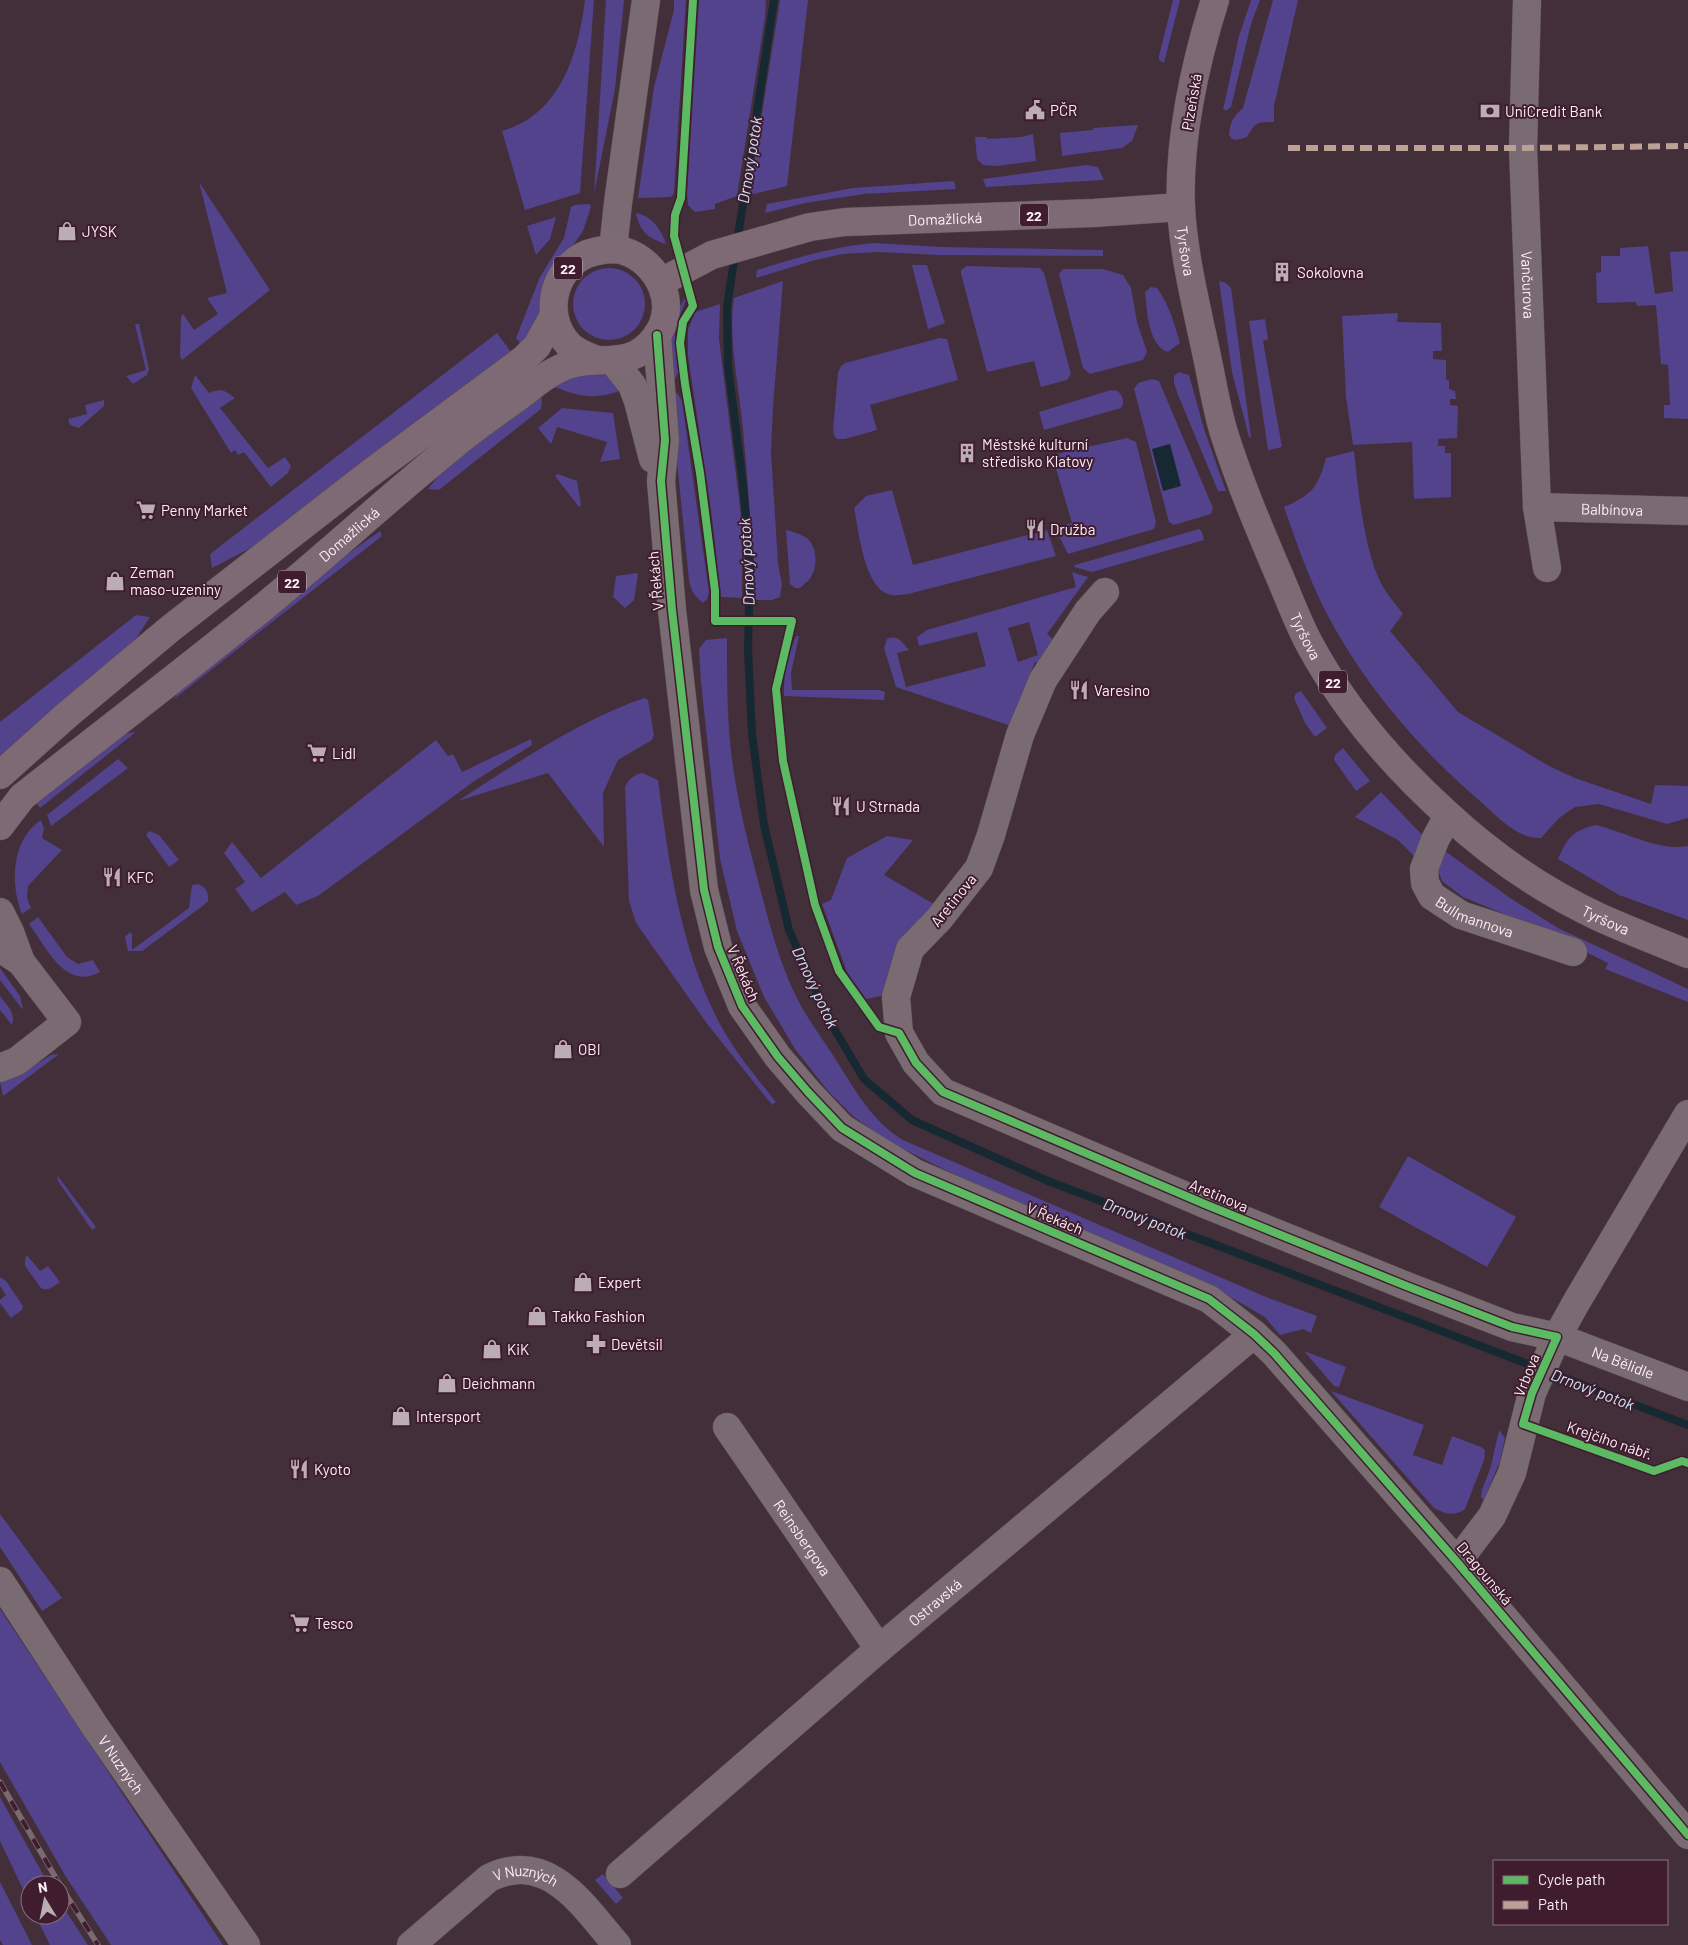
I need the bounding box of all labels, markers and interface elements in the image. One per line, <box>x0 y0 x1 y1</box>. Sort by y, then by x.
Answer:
street label: Plzeňská <box>1177 72 1205 132</box>
public building icon: PČR <box>1024 99 1046 121</box>
bank icon: UniCredit Bank <box>1479 100 1501 122</box>
place label: PČR <box>1050 101 1077 119</box>
place label: UniCredit Bank <box>1505 102 1603 120</box>
water label: Drnový potok <box>733 115 765 205</box>
road number: 22 <box>1020 204 1048 226</box>
street label: Domažlická <box>907 208 982 229</box>
shop icon: JYSK <box>56 220 78 242</box>
place label: JYSK <box>82 222 117 240</box>
street label: Tyršova <box>1174 225 1199 277</box>
street label: Vančurova <box>1518 251 1539 319</box>
road number: 22 <box>554 256 582 280</box>
building icon: Sokolovna <box>1271 261 1293 283</box>
place label: Sokolovna <box>1297 263 1364 281</box>
place label: Městské kulturní středisko Klatovy <box>982 435 1093 470</box>
building icon: Městské kulturní středisko Klatovy <box>956 442 978 464</box>
supermarket icon: Penny Market <box>135 499 157 521</box>
street label: Balbínova <box>1581 499 1643 519</box>
place label: Penny Market <box>161 501 248 519</box>
street label: Domažlická <box>315 503 383 565</box>
water label: Drnový potok <box>734 517 758 606</box>
restaurant icon: Družba <box>1024 518 1046 540</box>
place label: Družba <box>1050 520 1095 538</box>
street label: V Řekách <box>643 550 667 612</box>
place label: Zeman maso-uzeniny <box>130 563 221 598</box>
shop icon: Zeman maso-uzeniny <box>104 570 126 592</box>
road number: 22 <box>278 570 306 594</box>
street label: Tyršova <box>1287 610 1325 663</box>
road number: 22 <box>1319 670 1347 694</box>
restaurant icon: Varesino <box>1068 679 1090 701</box>
place label: Varesino <box>1094 681 1150 699</box>
supermarket icon: Lidl <box>306 742 328 764</box>
place label: Lidl <box>332 744 356 762</box>
restaurant icon: U Strnada <box>830 795 852 817</box>
place label: U Strnada <box>856 797 920 815</box>
restaurant icon: KFC <box>101 866 123 888</box>
place label: KFC <box>127 868 154 886</box>
street label: Aretinova <box>926 870 980 930</box>
street label: Bullmannova <box>1432 892 1516 941</box>
street label: Tyršova <box>1579 901 1632 938</box>
street label: V Řekách <box>724 942 764 1004</box>
water label: Drnový potok <box>789 943 843 1031</box>
shop icon: OBI <box>552 1038 574 1060</box>
place label: OBI <box>578 1040 601 1058</box>
street label: Aretinova <box>1187 1175 1251 1215</box>
water label: Drnový potok <box>1101 1193 1190 1243</box>
street label: V Řekách <box>1024 1198 1086 1238</box>
shop icon: Expert <box>572 1271 594 1293</box>
place label: Expert <box>598 1273 642 1291</box>
shop icon: Takko Fashion <box>526 1305 548 1327</box>
place label: Takko Fashion <box>552 1307 645 1325</box>
pharmacy icon: Devětsil <box>585 1333 607 1355</box>
place label: Devětsil <box>611 1335 663 1353</box>
shop icon: KiK <box>481 1338 503 1360</box>
place label: KiK <box>507 1340 529 1358</box>
street label: Na Bělidle <box>1589 1342 1657 1382</box>
street label: Vrbova <box>1509 1351 1543 1399</box>
water label: Drnový potok <box>1549 1364 1638 1414</box>
shop icon: Deichmann <box>436 1372 458 1394</box>
place label: Deichmann <box>462 1374 535 1392</box>
shop icon: Intersport <box>390 1405 412 1427</box>
place label: Intersport <box>416 1407 481 1425</box>
street label: Krejčího nábř. <box>1565 1417 1655 1463</box>
restaurant icon: Kyoto <box>288 1458 310 1480</box>
place label: Kyoto <box>314 1460 351 1478</box>
street label: Reinsbergova <box>770 1496 835 1579</box>
street label: Dragounská <box>1453 1538 1517 1608</box>
street label: Ostravská <box>905 1575 965 1630</box>
supermarket icon: Tesco <box>289 1612 311 1634</box>
place label: Tesco <box>315 1614 354 1632</box>
street label: V Nuzných <box>95 1732 148 1797</box>
legend <box>1493 1860 1668 1925</box>
street label: V Nuzných <box>490 1861 562 1890</box>
text: Cycle path <box>1538 1870 1605 1888</box>
north arrow <box>20 1875 70 1925</box>
text: N <box>37 1878 49 1896</box>
text: Path <box>1538 1895 1568 1913</box>

